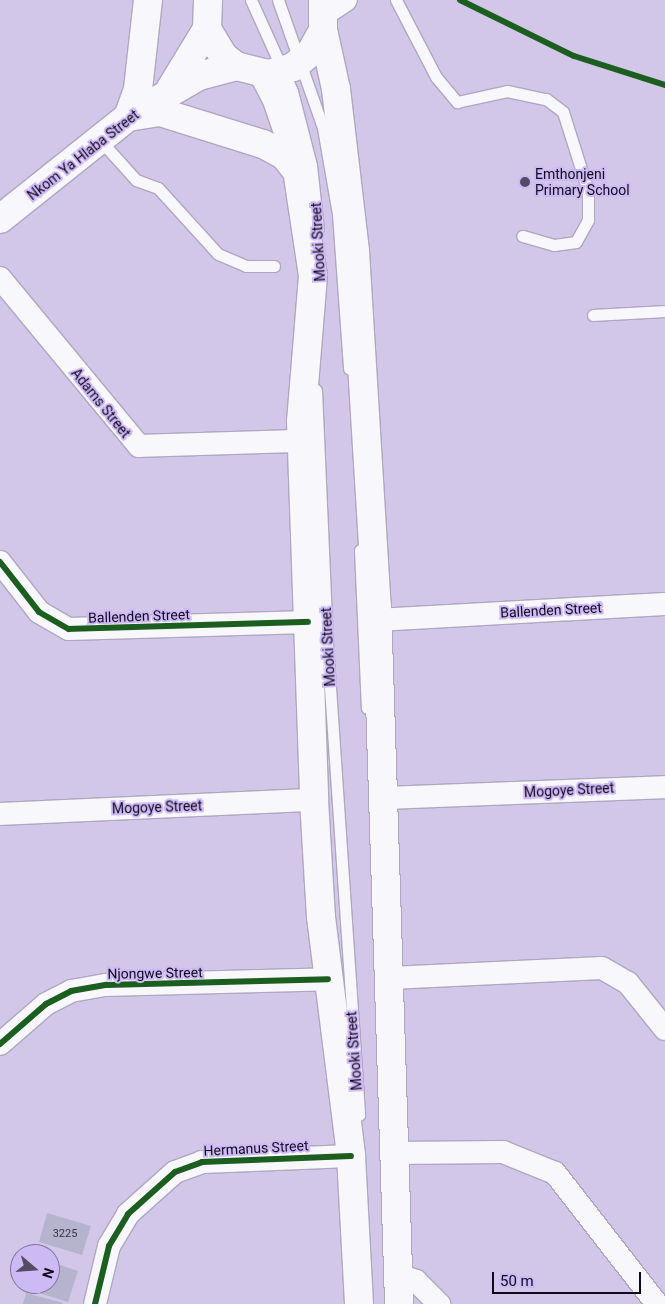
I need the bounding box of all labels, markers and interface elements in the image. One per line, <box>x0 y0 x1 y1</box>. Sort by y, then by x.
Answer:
street label: Nkom Ya Hlaba Street <box>24 106 142 204</box>
place label: Emthonjeni Primary School <box>535 166 630 198</box>
marker: Emthonjeni Primary School <box>519 176 531 188</box>
street label: Mooki Street <box>308 202 328 282</box>
street label: Adams Street <box>68 365 134 441</box>
street label: Ballenden Street <box>500 599 602 621</box>
street label: Ballenden Street <box>88 606 190 626</box>
street label: Mooki Street <box>318 607 338 687</box>
street label: Mogoye Street <box>523 779 615 801</box>
street label: Mogoye Street <box>112 797 202 817</box>
street label: Njongwe Street <box>107 964 203 982</box>
street label: Mooki Street <box>343 1011 365 1091</box>
street label: Hermanus Street <box>203 1137 309 1159</box>
house number: 3225 <box>53 1227 77 1241</box>
north arrow <box>10 1244 60 1294</box>
scale bar <box>495 1262 644 1294</box>
text: N <box>39 1266 57 1280</box>
text: 50 m <box>500 1272 534 1290</box>

